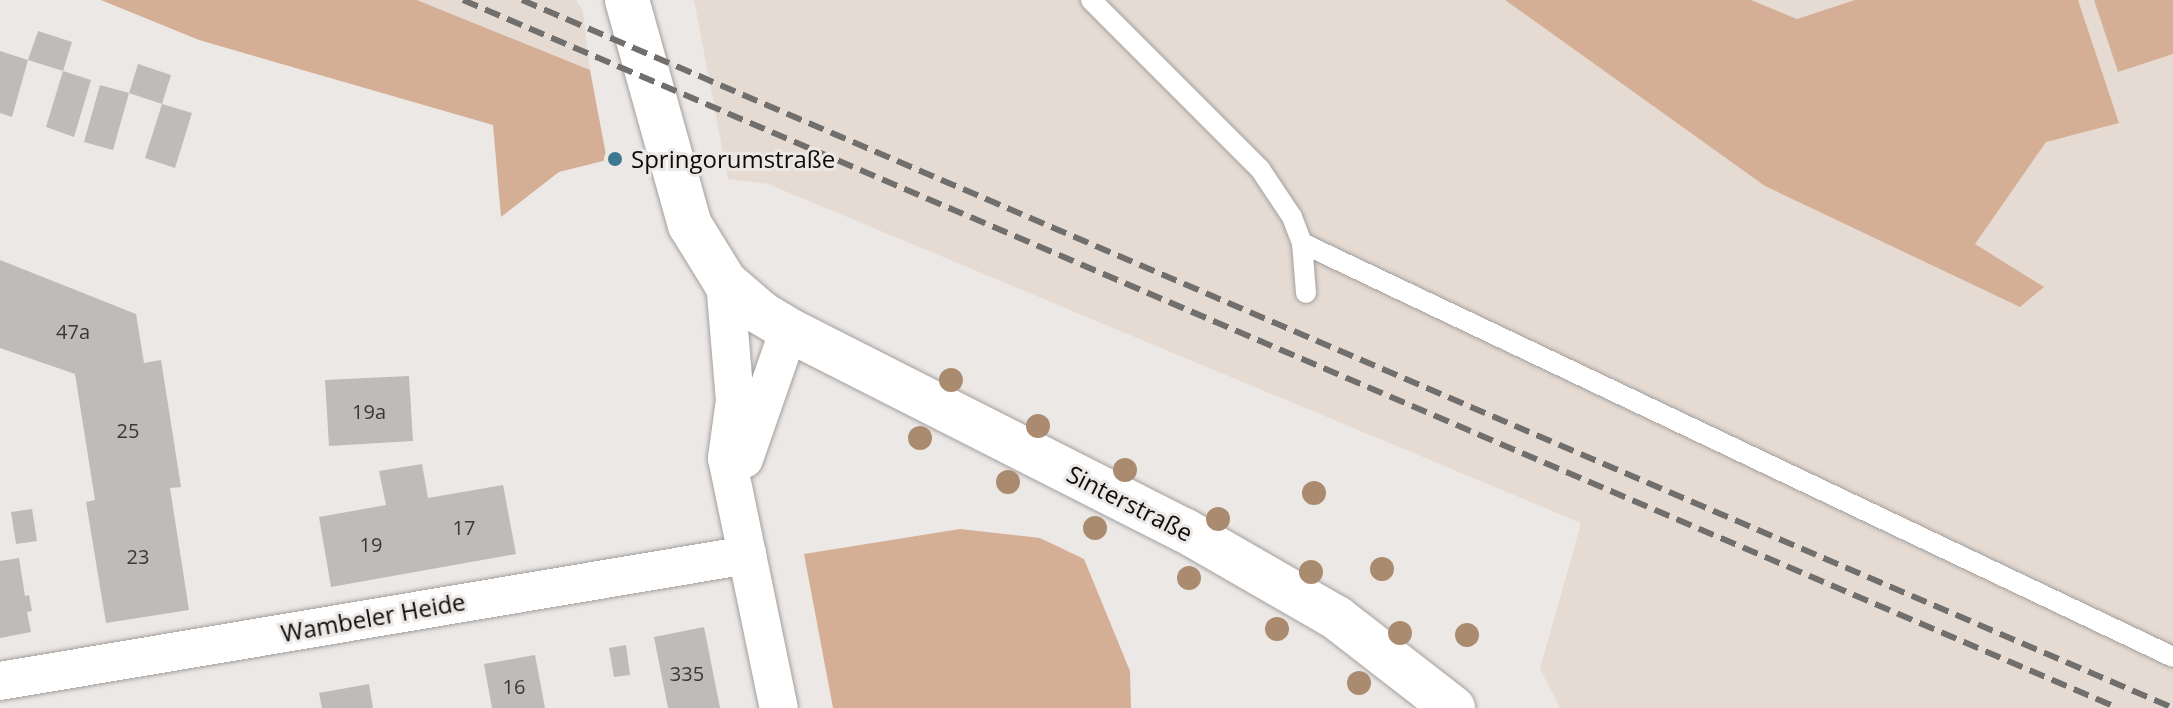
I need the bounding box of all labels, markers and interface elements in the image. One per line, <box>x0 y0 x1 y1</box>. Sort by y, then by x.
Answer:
place label: Springorumstraße <box>631 145 835 173</box>
marker: Springorumstraße <box>606 150 624 168</box>
house number: 47a <box>56 319 90 343</box>
house number: 19a <box>352 399 386 423</box>
house number: 25 <box>117 418 139 442</box>
street label: Sinterstraße <box>1062 459 1198 547</box>
house number: 17 <box>453 515 475 539</box>
house number: 19 <box>360 532 382 556</box>
house number: 23 <box>127 544 149 568</box>
street label: Wambeler Heide <box>278 587 468 647</box>
house number: 335 <box>670 661 704 685</box>
house number: 16 <box>503 674 525 698</box>

